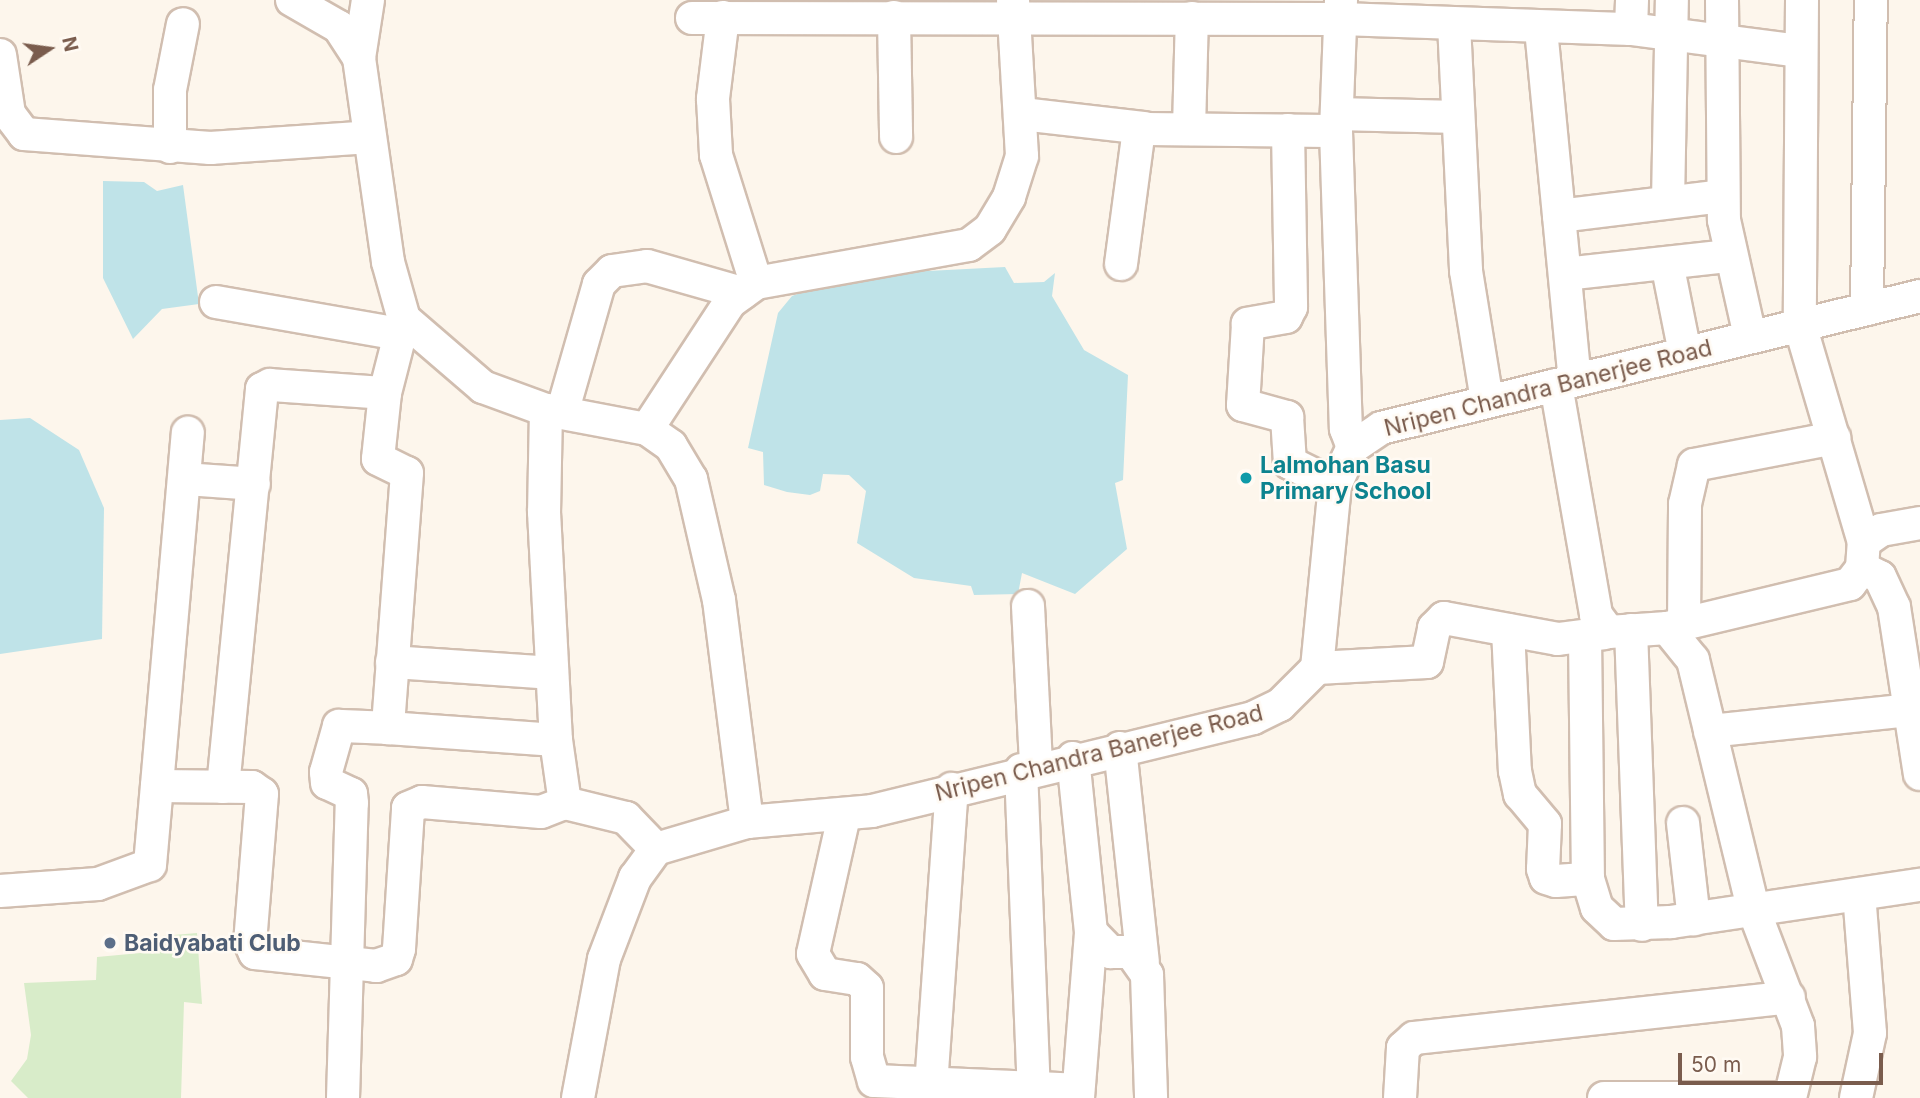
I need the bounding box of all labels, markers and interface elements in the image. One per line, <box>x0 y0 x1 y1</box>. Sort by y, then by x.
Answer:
north arrow <box>14 14 84 84</box>
text: N <box>57 35 83 54</box>
street label: Nripen Chandra Banerjee Road <box>1381 334 1715 442</box>
place label: Lalmohan Basu Primary School <box>1260 451 1431 505</box>
marker: Lalmohan Basu Primary School <box>1238 470 1254 486</box>
street label: Nripen Chandra Banerjee Road <box>932 699 1266 807</box>
place label: Baidyabati Club <box>124 929 301 957</box>
marker: Baidyabati Club <box>102 935 118 951</box>
scale bar <box>1682 1038 1887 1082</box>
text: 50 m <box>1691 1052 1741 1077</box>

